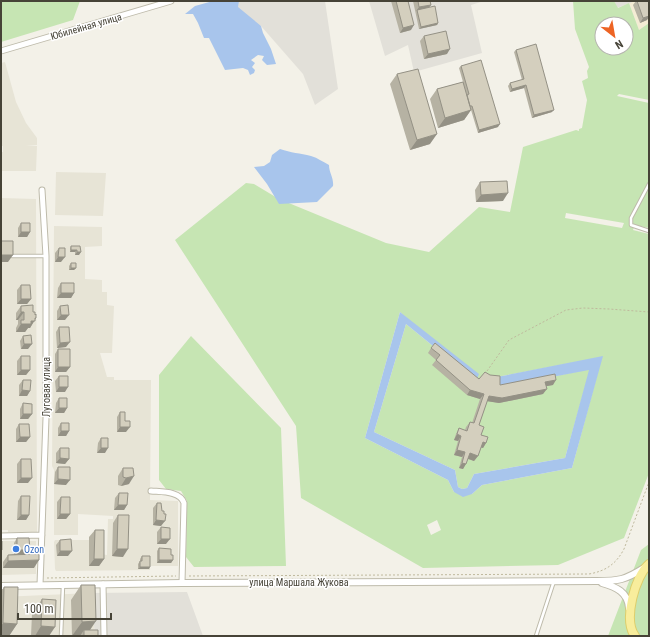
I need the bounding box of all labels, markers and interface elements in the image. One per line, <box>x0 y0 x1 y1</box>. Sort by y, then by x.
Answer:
street label: Юбилейная улица <box>49 11 123 42</box>
north arrow <box>594 16 634 56</box>
text: N <box>612 37 625 52</box>
street label: Луговая улица <box>41 357 52 417</box>
marker: Ozon <box>11 544 21 554</box>
place label: Ozon <box>24 544 44 555</box>
street label: улица Маршала Жукова <box>249 577 349 588</box>
scale bar <box>18 595 111 621</box>
text: 100 m <box>24 602 54 616</box>

